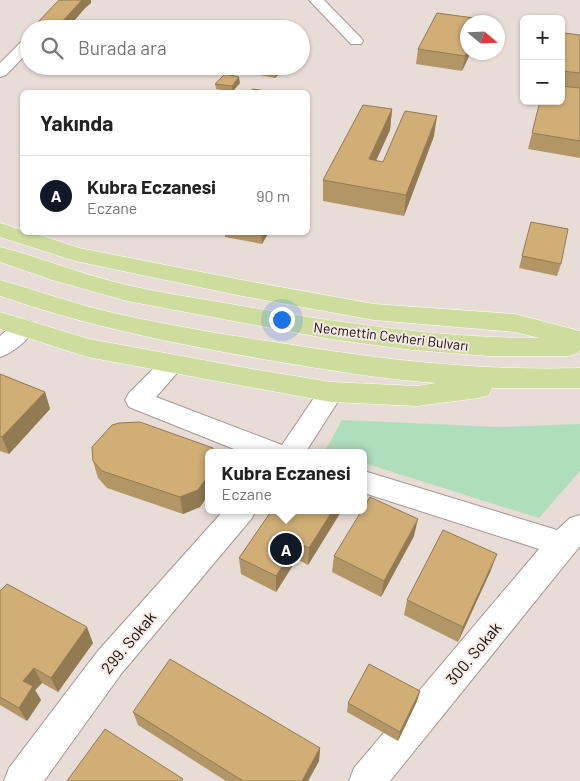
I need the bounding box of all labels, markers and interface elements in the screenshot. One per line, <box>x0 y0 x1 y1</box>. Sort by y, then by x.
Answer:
north arrow <box>460 15 505 60</box>
map controls <box>520 15 565 105</box>
button: + <box>520 15 565 60</box>
search box <box>20 20 310 75</box>
icon: search <box>38 34 66 62</box>
text: Burada ara <box>78 36 167 59</box>
button: − <box>520 60 565 105</box>
text: Yakında <box>40 110 113 135</box>
text: Kubra Eczanesi <box>87 175 216 198</box>
text: A <box>51 186 61 205</box>
text: 90 m <box>256 186 290 205</box>
text: Eczane <box>87 198 137 217</box>
your location <box>269 307 295 333</box>
street label: Necmettin Cevheri Bulvarı <box>313 318 469 354</box>
popup <box>205 449 367 514</box>
text: Kubra Eczanesi <box>222 461 350 484</box>
text: Eczane <box>222 484 272 503</box>
pin: A <box>270 530 302 568</box>
street label: 299. Sokak <box>97 607 159 677</box>
street label: 300. Sokak <box>441 618 505 688</box>

